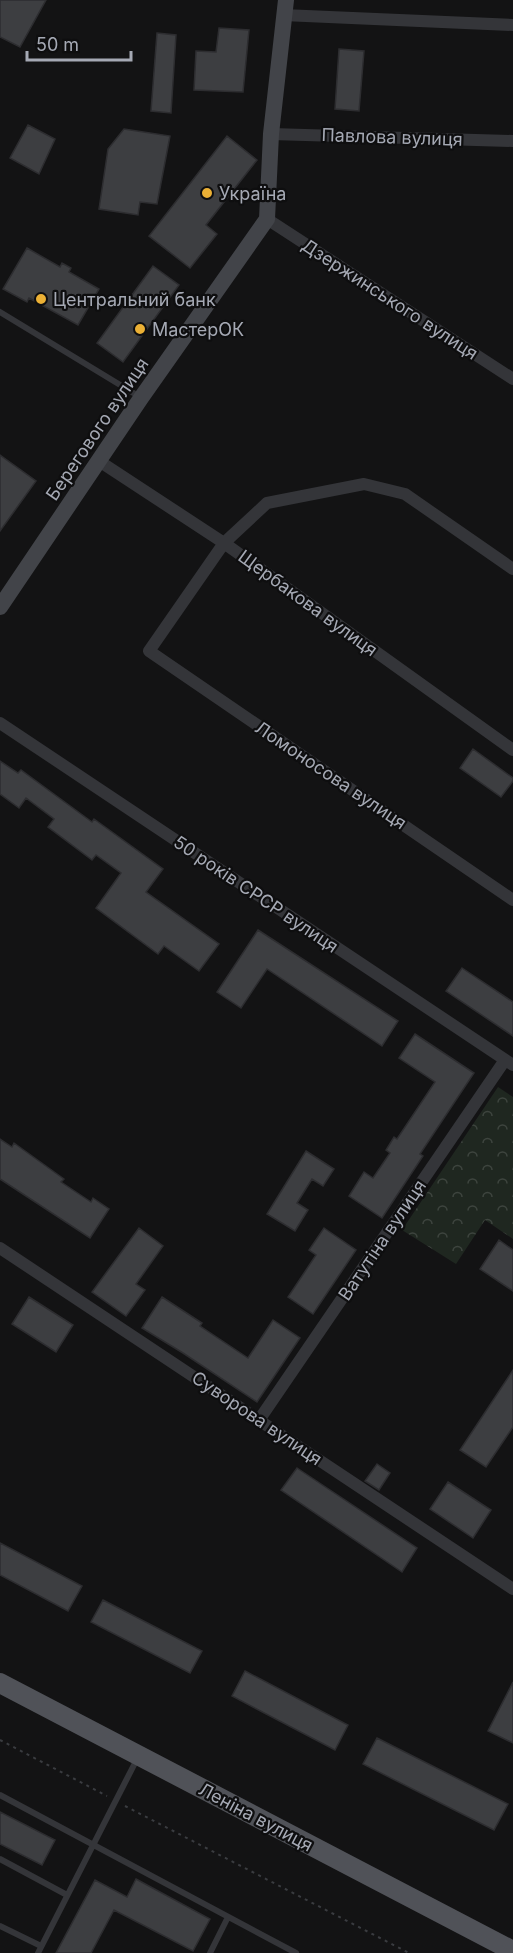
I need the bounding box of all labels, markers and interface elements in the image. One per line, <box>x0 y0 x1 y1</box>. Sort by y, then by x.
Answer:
scale bar <box>27 24 130 62</box>
text: 50 m <box>36 34 79 55</box>
street label: Павлова вулиця <box>321 124 463 150</box>
place label: Україна <box>219 183 286 204</box>
marker: Україна <box>200 186 214 200</box>
street label: Дзержинського вулиця <box>298 234 482 364</box>
place label: Центральний банк <box>53 289 216 310</box>
marker: Центральний банк <box>34 292 48 306</box>
place label: МастерОК <box>152 319 244 340</box>
marker: МастерОК <box>133 322 147 336</box>
street label: Берегового вулиця <box>41 354 153 504</box>
street label: Щербакова вулиця <box>234 546 382 660</box>
street label: Ломоносова вулиця <box>251 717 411 833</box>
street label: 50 років СРСР вулиця <box>170 831 342 957</box>
street label: Ватутіна вулиця <box>334 1176 430 1304</box>
street label: Суворова вулиця <box>188 1367 326 1469</box>
street label: Леніна вулиця <box>195 1778 317 1856</box>

